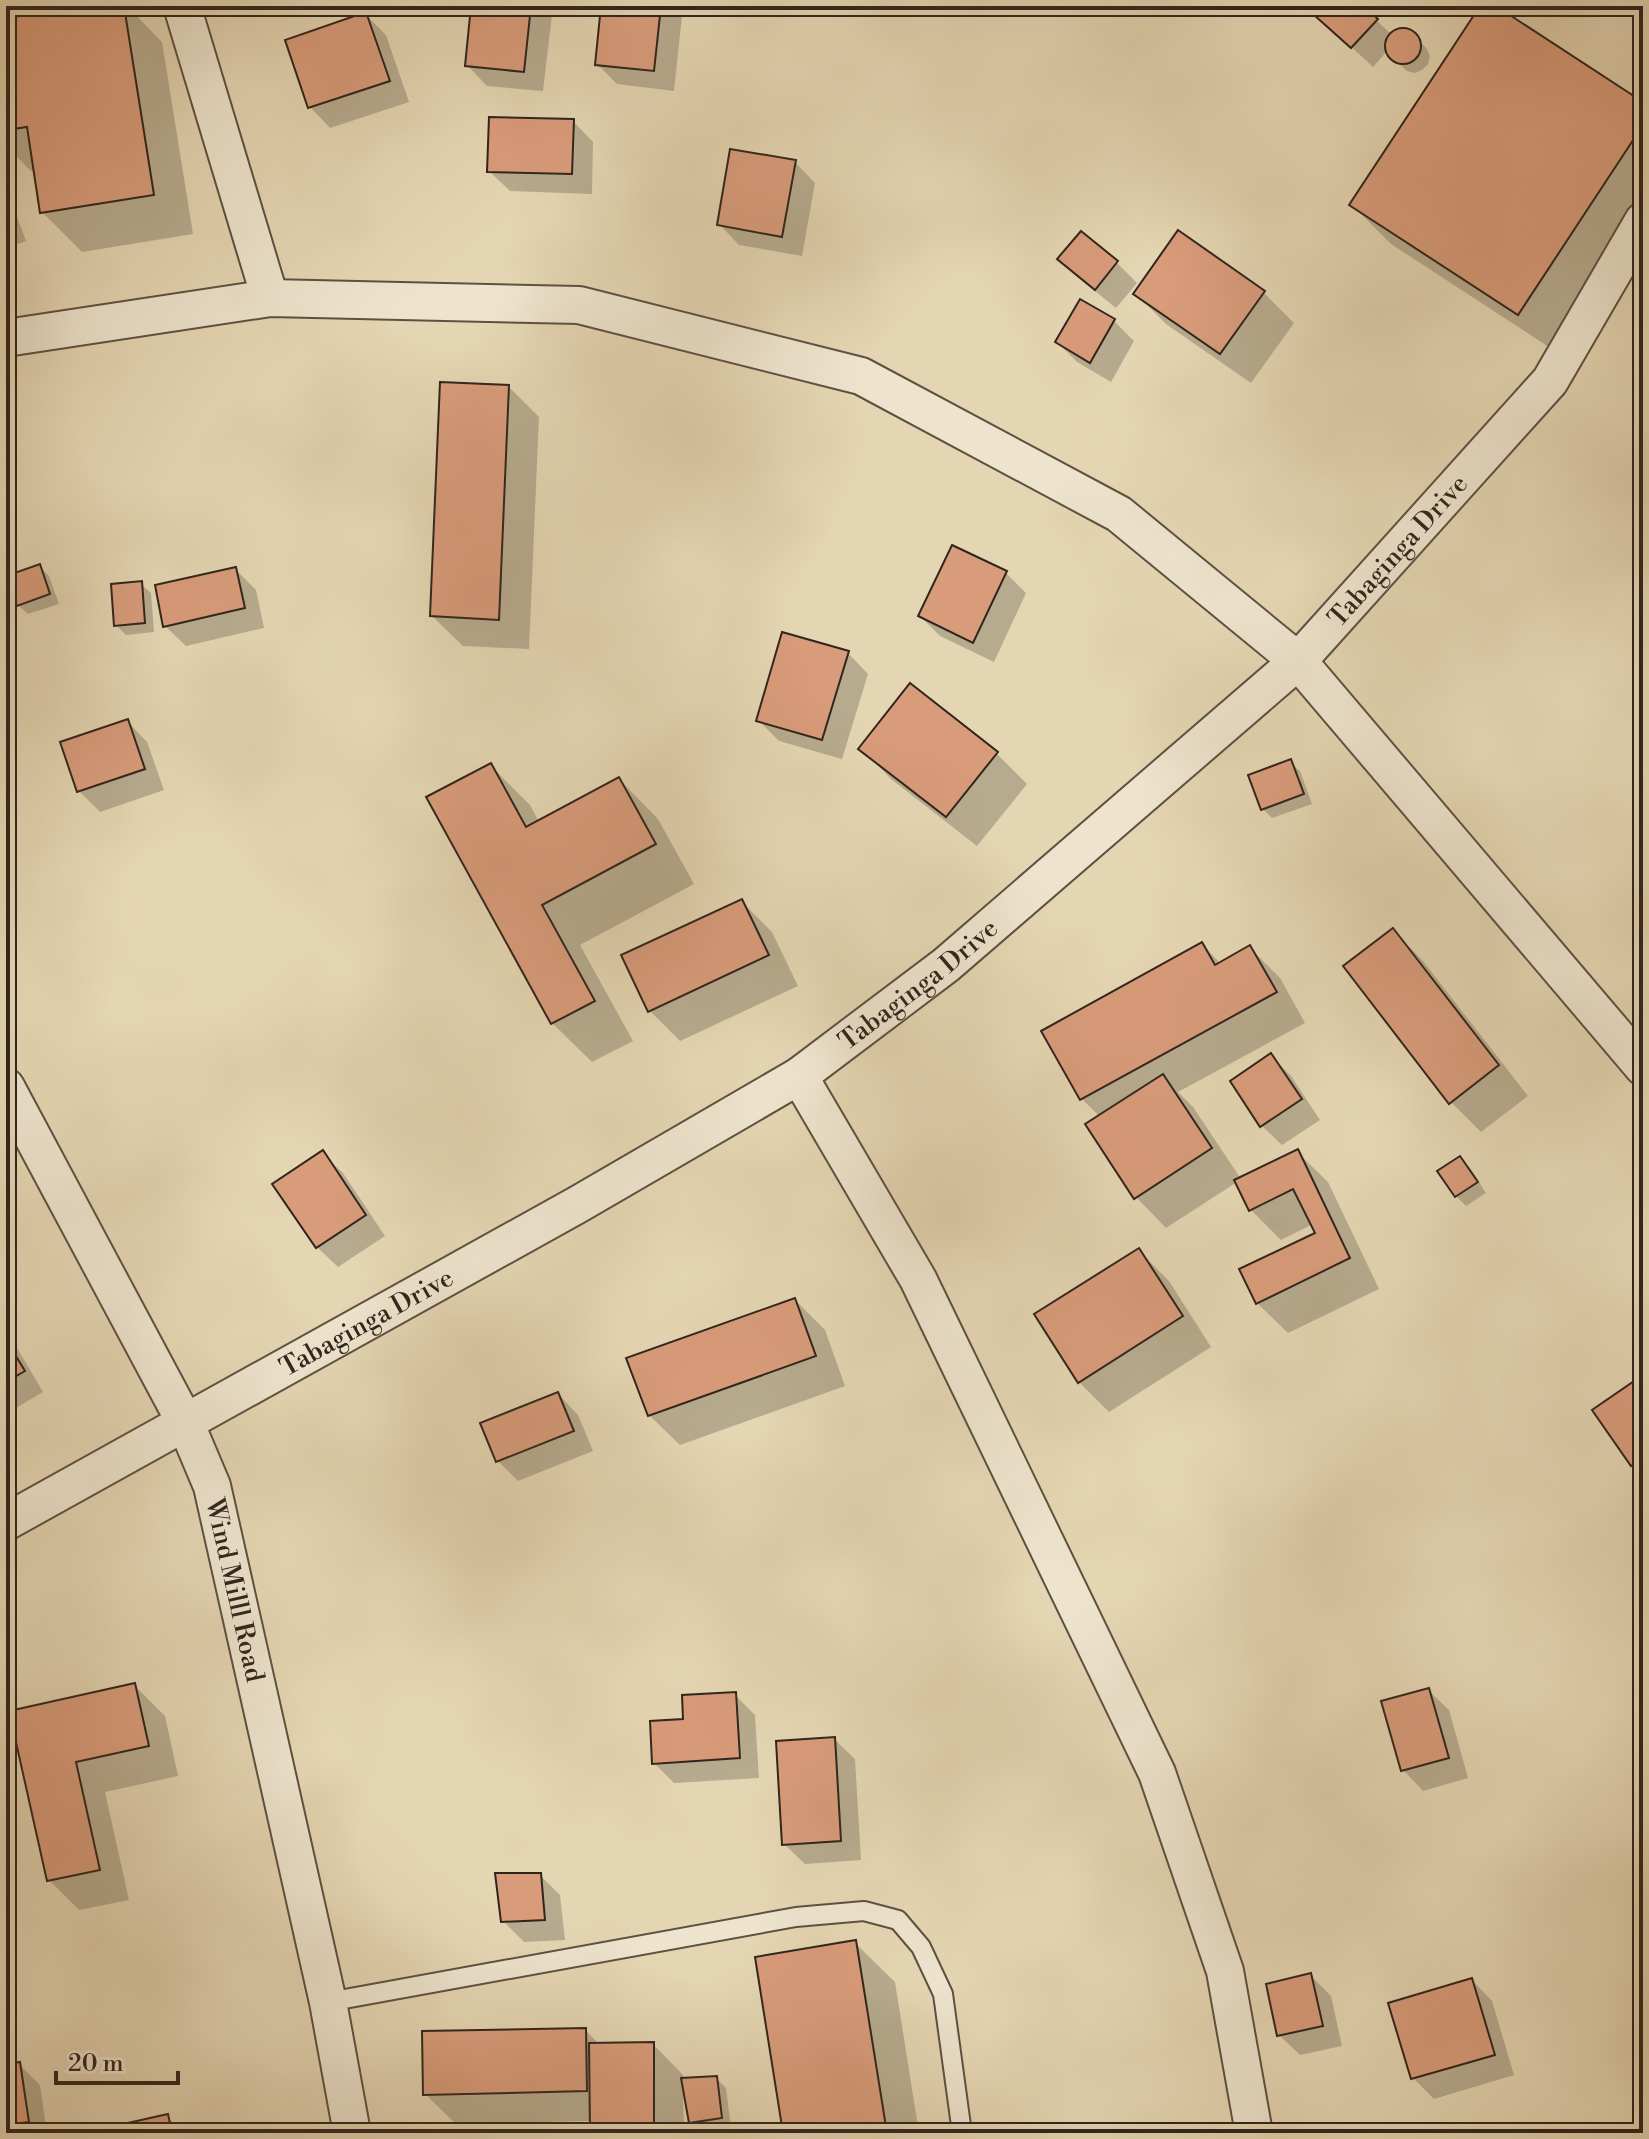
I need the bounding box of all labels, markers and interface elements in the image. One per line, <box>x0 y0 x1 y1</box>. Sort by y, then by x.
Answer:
street label: Tabaginga Drive <box>1322 468 1475 634</box>
street label: Tabaginga Drive <box>832 913 1005 1057</box>
street label: Tabaginga Drive <box>274 1262 459 1384</box>
street label: Wind Milll Road <box>198 1494 271 1685</box>
scale bar <box>56 2035 178 2085</box>
text: 20 m <box>68 2049 124 2079</box>

